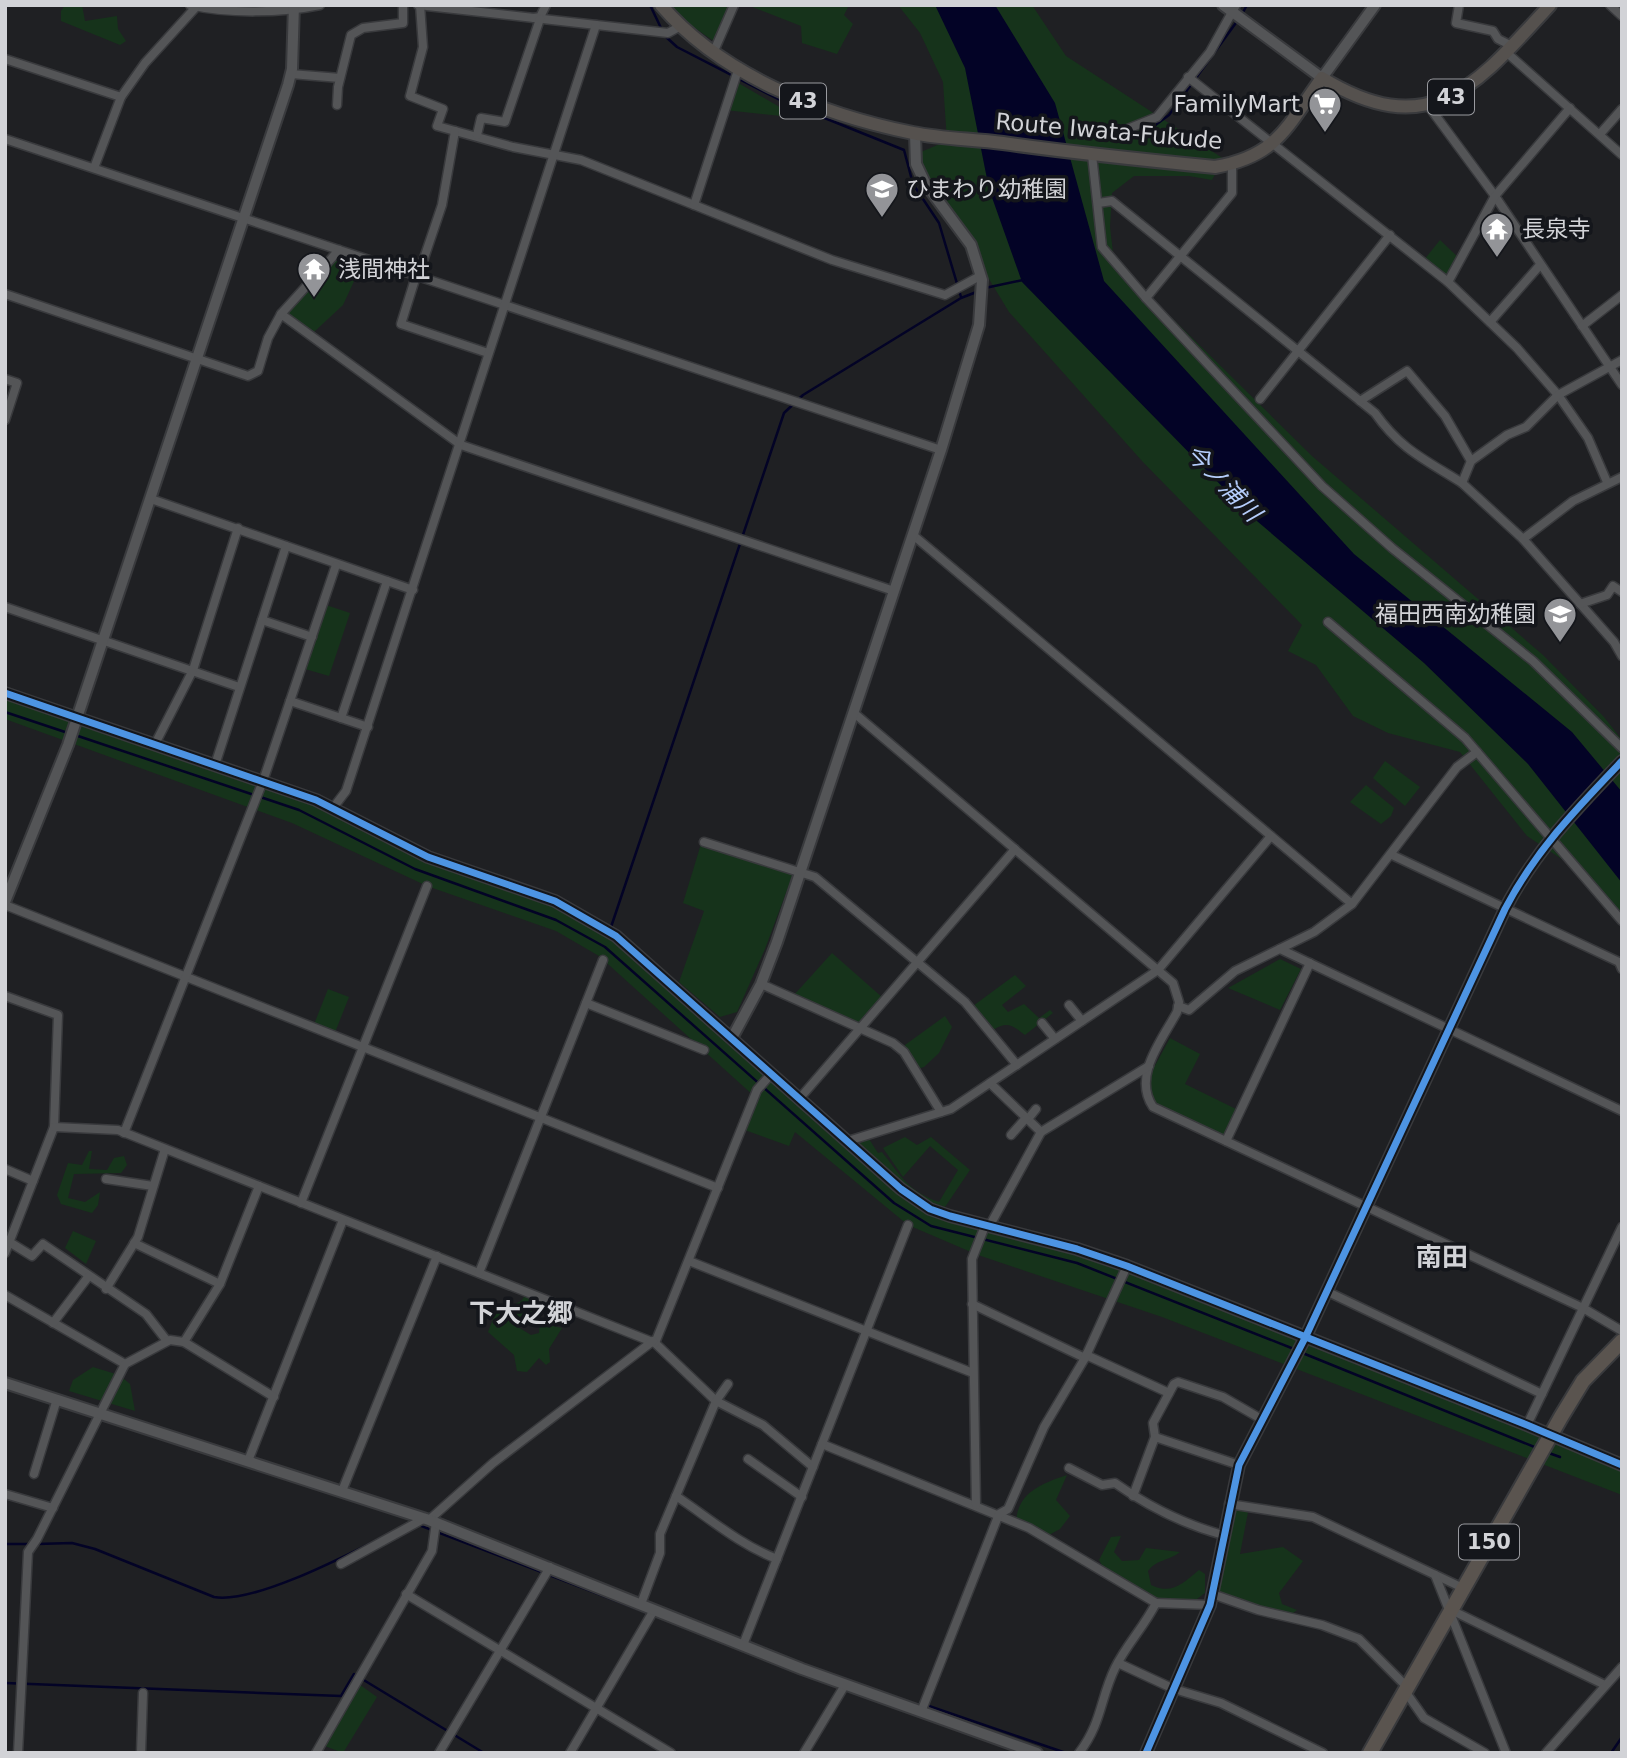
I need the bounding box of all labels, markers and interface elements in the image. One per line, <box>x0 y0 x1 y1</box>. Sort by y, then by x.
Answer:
road number: 43 <box>1428 80 1474 114</box>
road number: 43 <box>780 84 826 119</box>
supermarket icon: FamilyMart <box>1306 85 1344 134</box>
place label: FamilyMart <box>1174 91 1300 117</box>
street label: Route Iwata-Fukude <box>994 108 1224 154</box>
school or university icon: ひまわり幼稚園 <box>863 170 901 219</box>
place label: ひまわり幼稚園 <box>906 176 1067 202</box>
temple icon: 長泉寺 <box>1478 210 1516 259</box>
place label: 長泉寺 <box>1522 216 1591 242</box>
temple icon: 浅間神社 <box>295 250 333 299</box>
place label: 浅間神社 <box>338 256 430 282</box>
water label: 今ノ浦川 <box>1180 439 1268 529</box>
school or university icon: 福田西南幼稚園 <box>1541 595 1579 644</box>
place label: 福田西南幼稚園 <box>1375 601 1536 627</box>
district label: 南田 <box>1416 1242 1468 1272</box>
district label: 下大之郷 <box>469 1298 573 1328</box>
road number: 150 <box>1459 1524 1519 1560</box>

